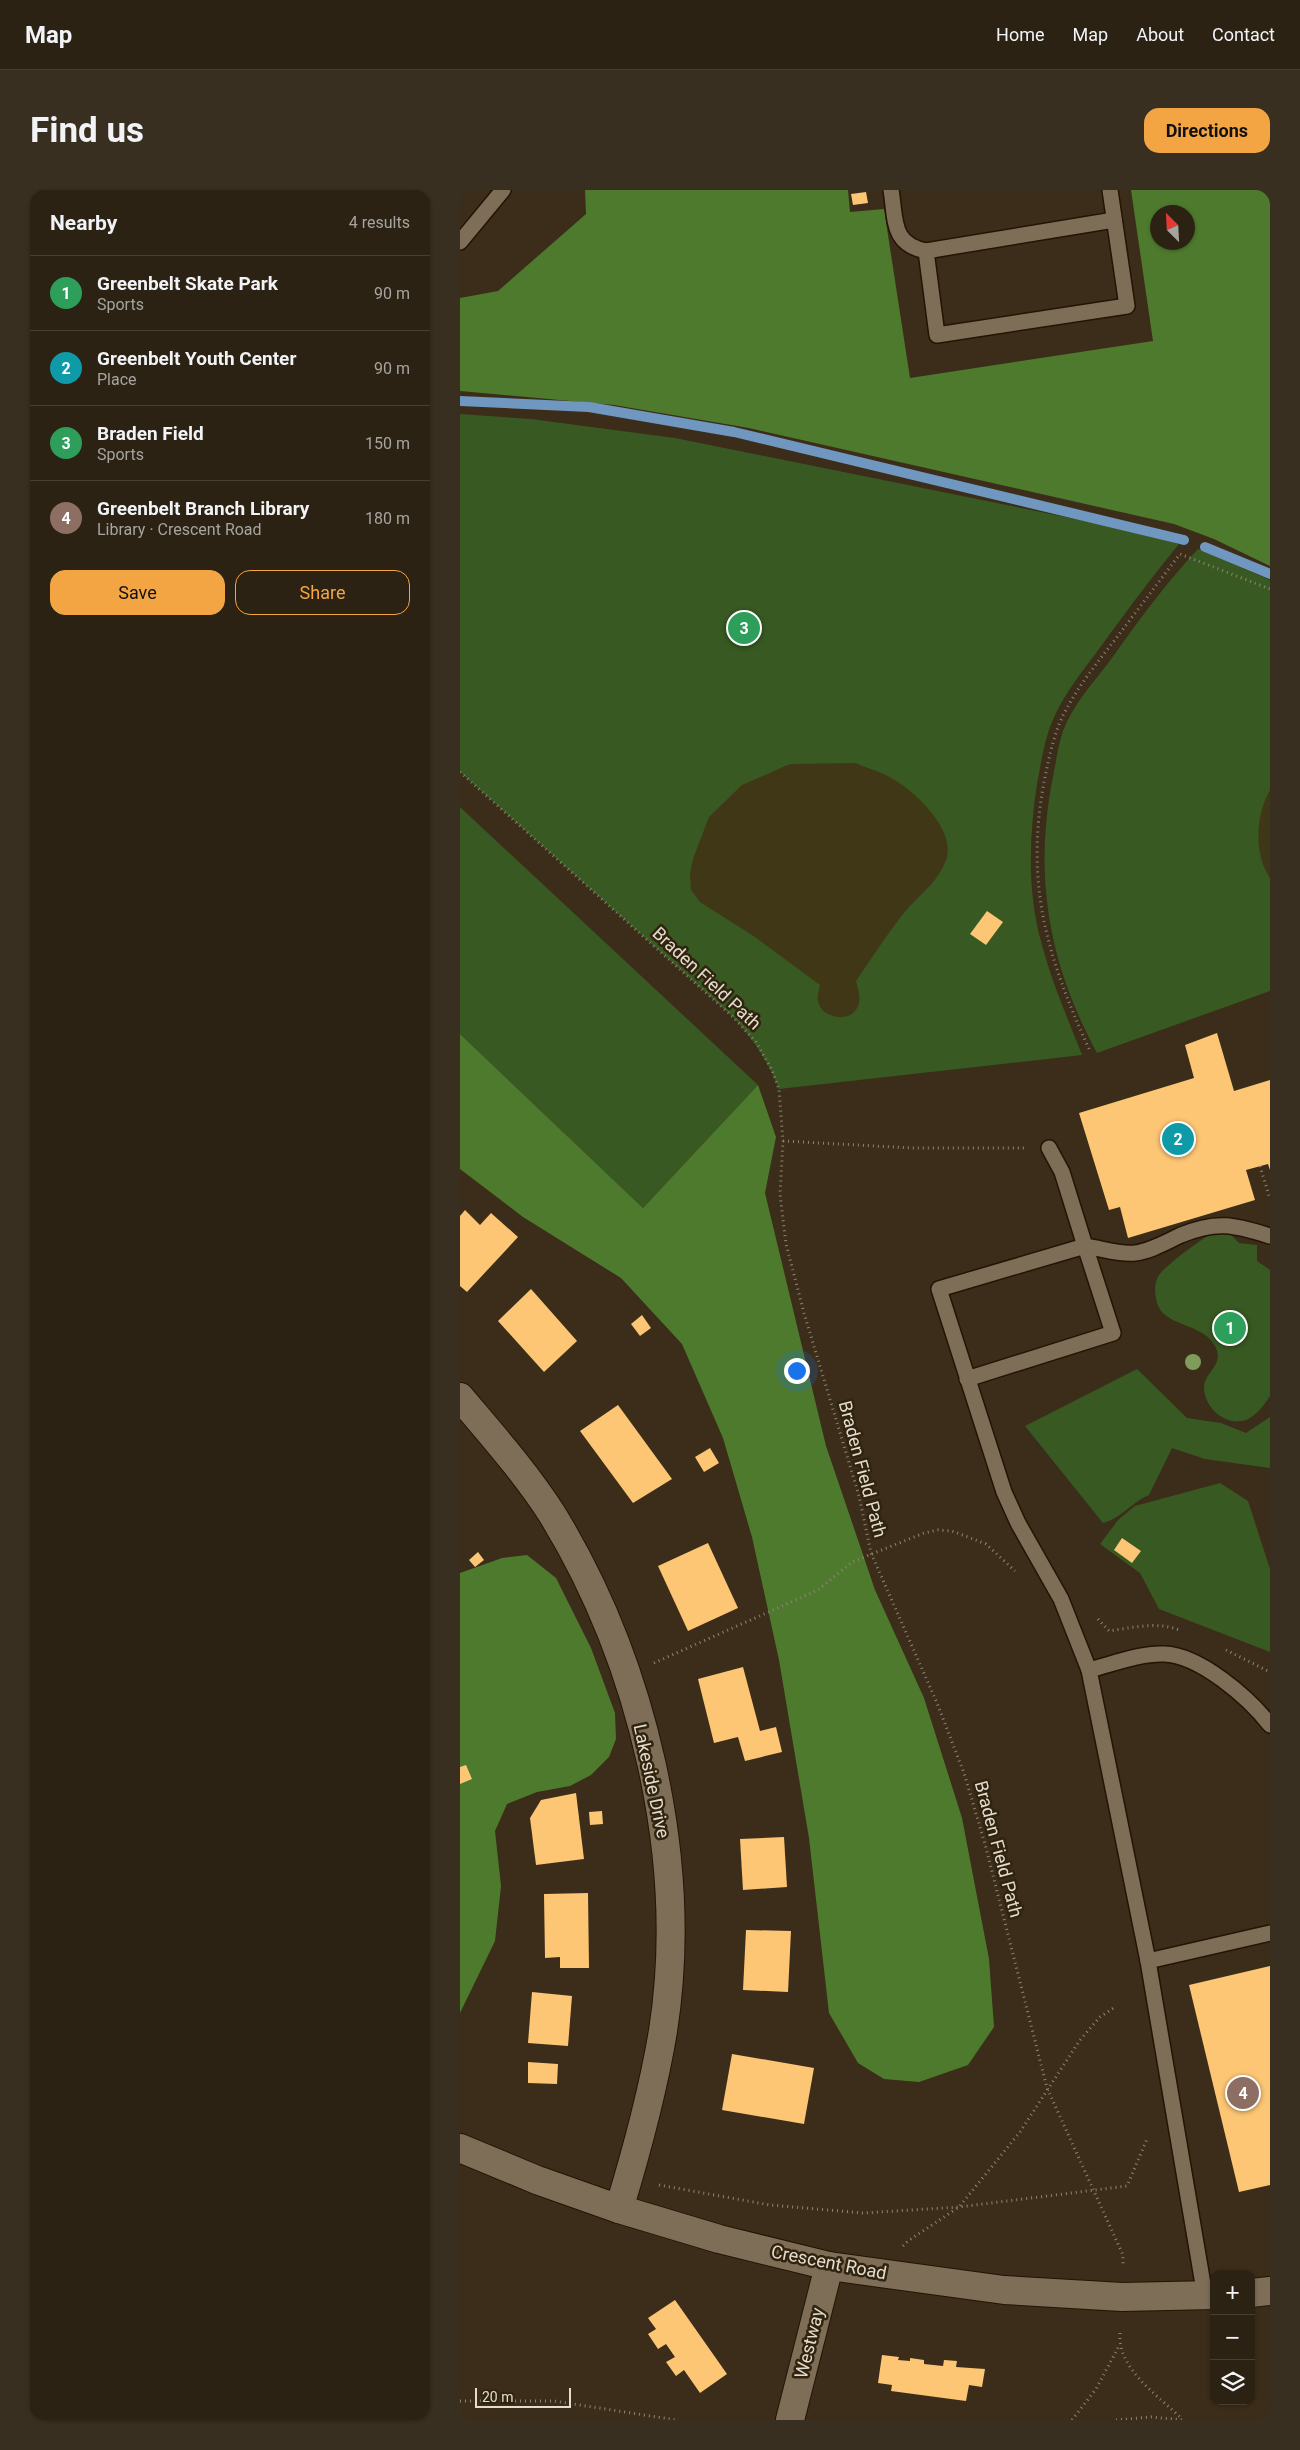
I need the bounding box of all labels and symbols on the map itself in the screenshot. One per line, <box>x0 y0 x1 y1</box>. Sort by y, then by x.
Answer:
north arrow <box>1150 205 1195 250</box>
pin: 3 <box>728 609 760 647</box>
street label: Braden Field Path <box>648 922 766 1034</box>
pin: 2 <box>1162 1120 1194 1158</box>
pin: 1 <box>1214 1309 1246 1347</box>
your location <box>784 1358 810 1384</box>
street label: Braden Field Path <box>835 1398 891 1540</box>
street label: Lakeside Drive <box>630 1722 674 1840</box>
street label: Braden Field Path <box>971 1778 1027 1920</box>
pin: 4 <box>1227 2074 1259 2112</box>
street label: Crescent Road <box>770 2241 888 2283</box>
street label: Westway <box>790 2305 828 2381</box>
scale bar <box>475 2385 571 2408</box>

